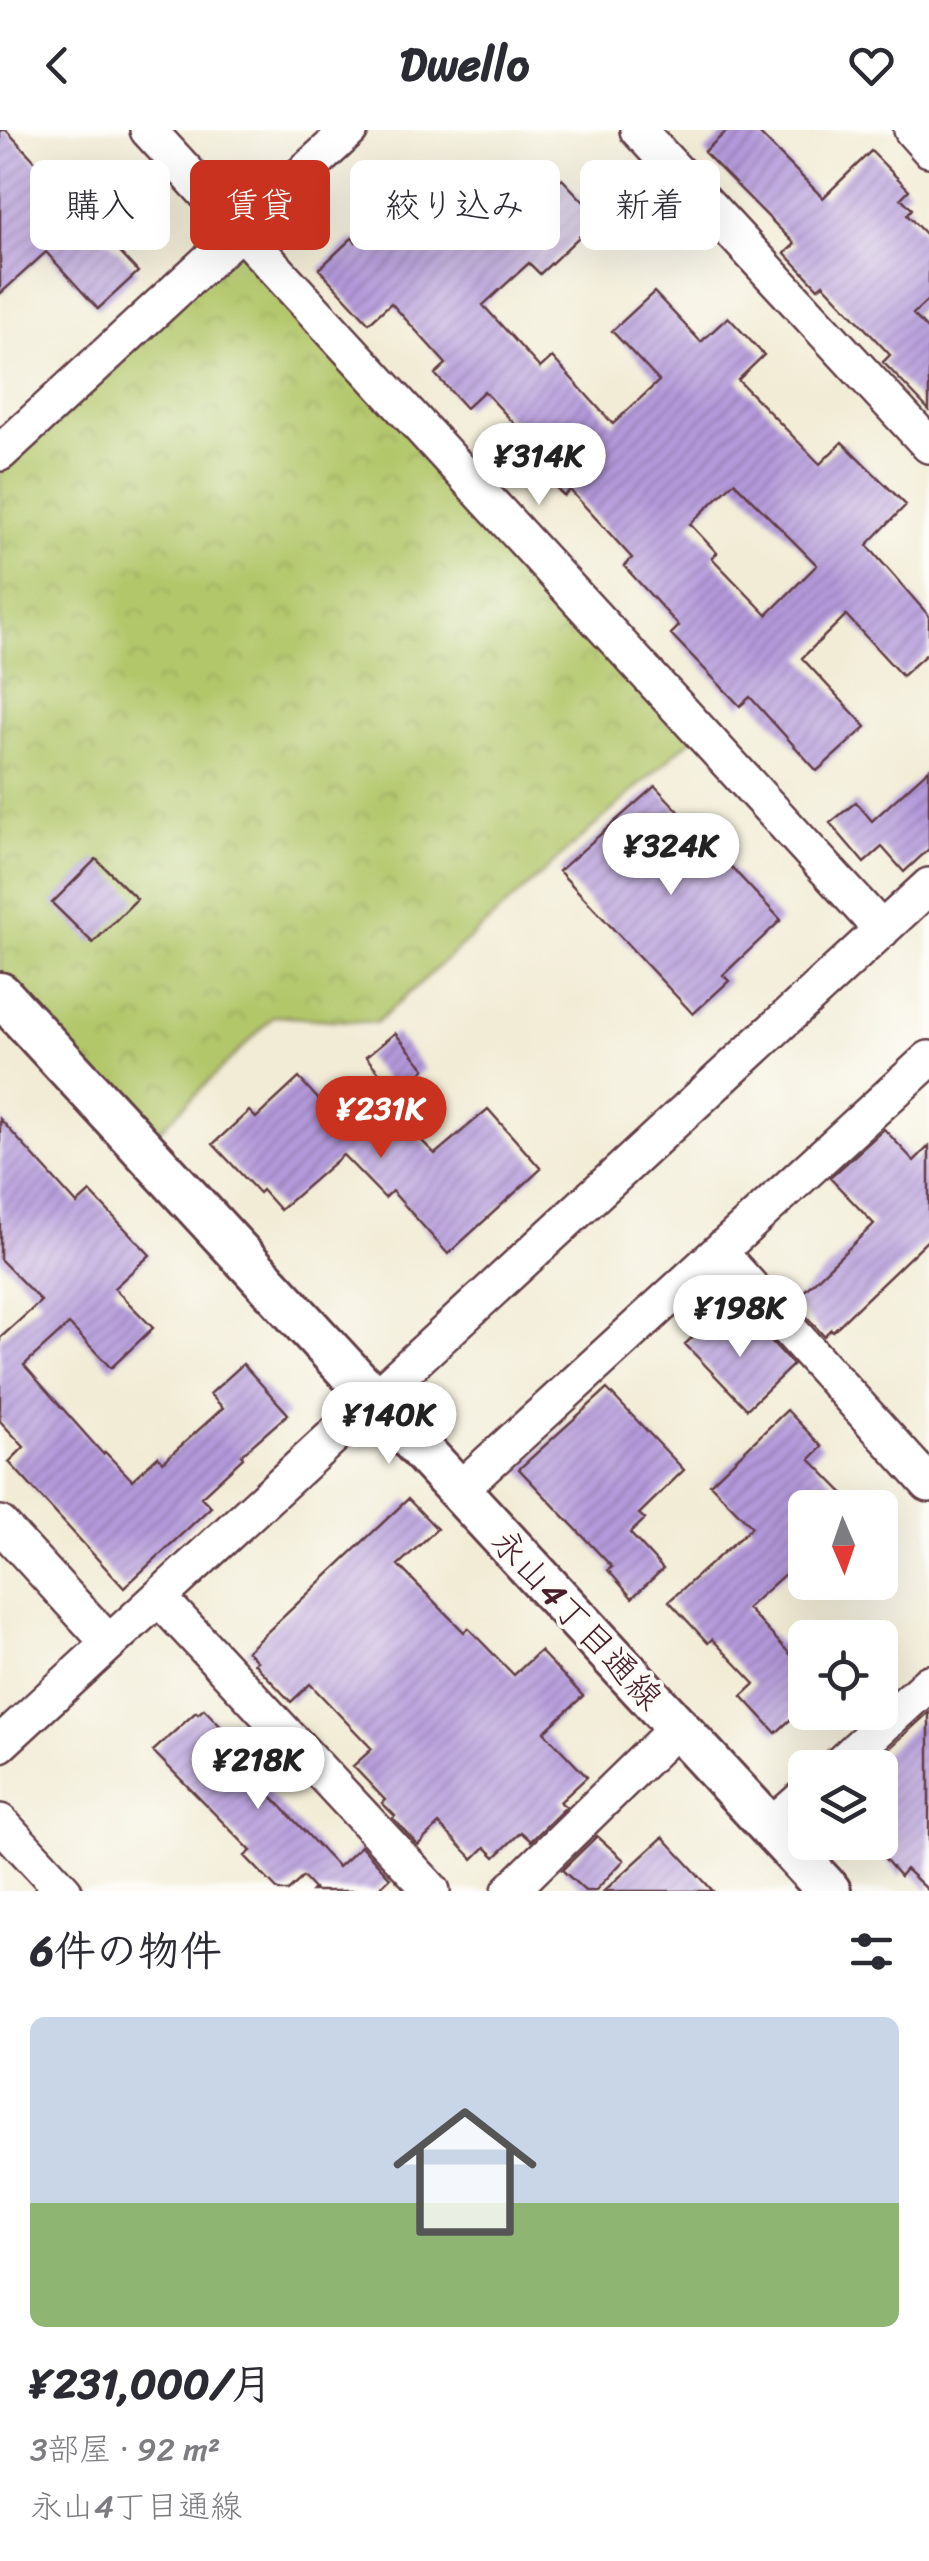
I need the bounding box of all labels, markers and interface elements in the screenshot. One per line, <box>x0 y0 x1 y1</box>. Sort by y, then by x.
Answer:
text: Dwello <box>400 25 529 105</box>
icon: back <box>30 38 85 93</box>
icon: heart <box>844 38 899 93</box>
chip: 購入 <box>30 160 170 250</box>
chip: 賃貸 <box>190 160 330 250</box>
chip: 絞り込み <box>350 160 560 250</box>
chip: 新着 <box>580 160 720 250</box>
pin: ¥314K <box>469 423 609 508</box>
text: ¥314K <box>495 427 583 484</box>
pin: ¥324K <box>601 813 741 898</box>
text: ¥324K <box>624 817 718 874</box>
pin: ¥231K <box>311 1076 451 1161</box>
text: ¥231K <box>338 1080 424 1137</box>
pin: ¥198K <box>670 1275 810 1360</box>
text: ¥198K <box>695 1279 785 1336</box>
pin: ¥140K <box>319 1382 459 1467</box>
text: ¥140K <box>343 1386 435 1443</box>
north arrow <box>788 1490 898 1600</box>
map controls <box>788 1490 898 1860</box>
street label: 永山4丁目通線 <box>475 1513 679 1725</box>
button: locate <box>788 1620 898 1730</box>
pin: ¥218K <box>188 1727 328 1812</box>
text: ¥218K <box>214 1731 302 1788</box>
button: layers <box>788 1750 898 1860</box>
text: 6件の物件 <box>30 1914 222 1988</box>
icon: filters <box>844 1924 899 1979</box>
icon: home <box>375 2082 555 2262</box>
text: ¥231,000/月 <box>30 2347 272 2421</box>
text: 3部屋 · 92 m² <box>30 2421 220 2478</box>
text: 永山4丁目通線 <box>30 2478 242 2535</box>

